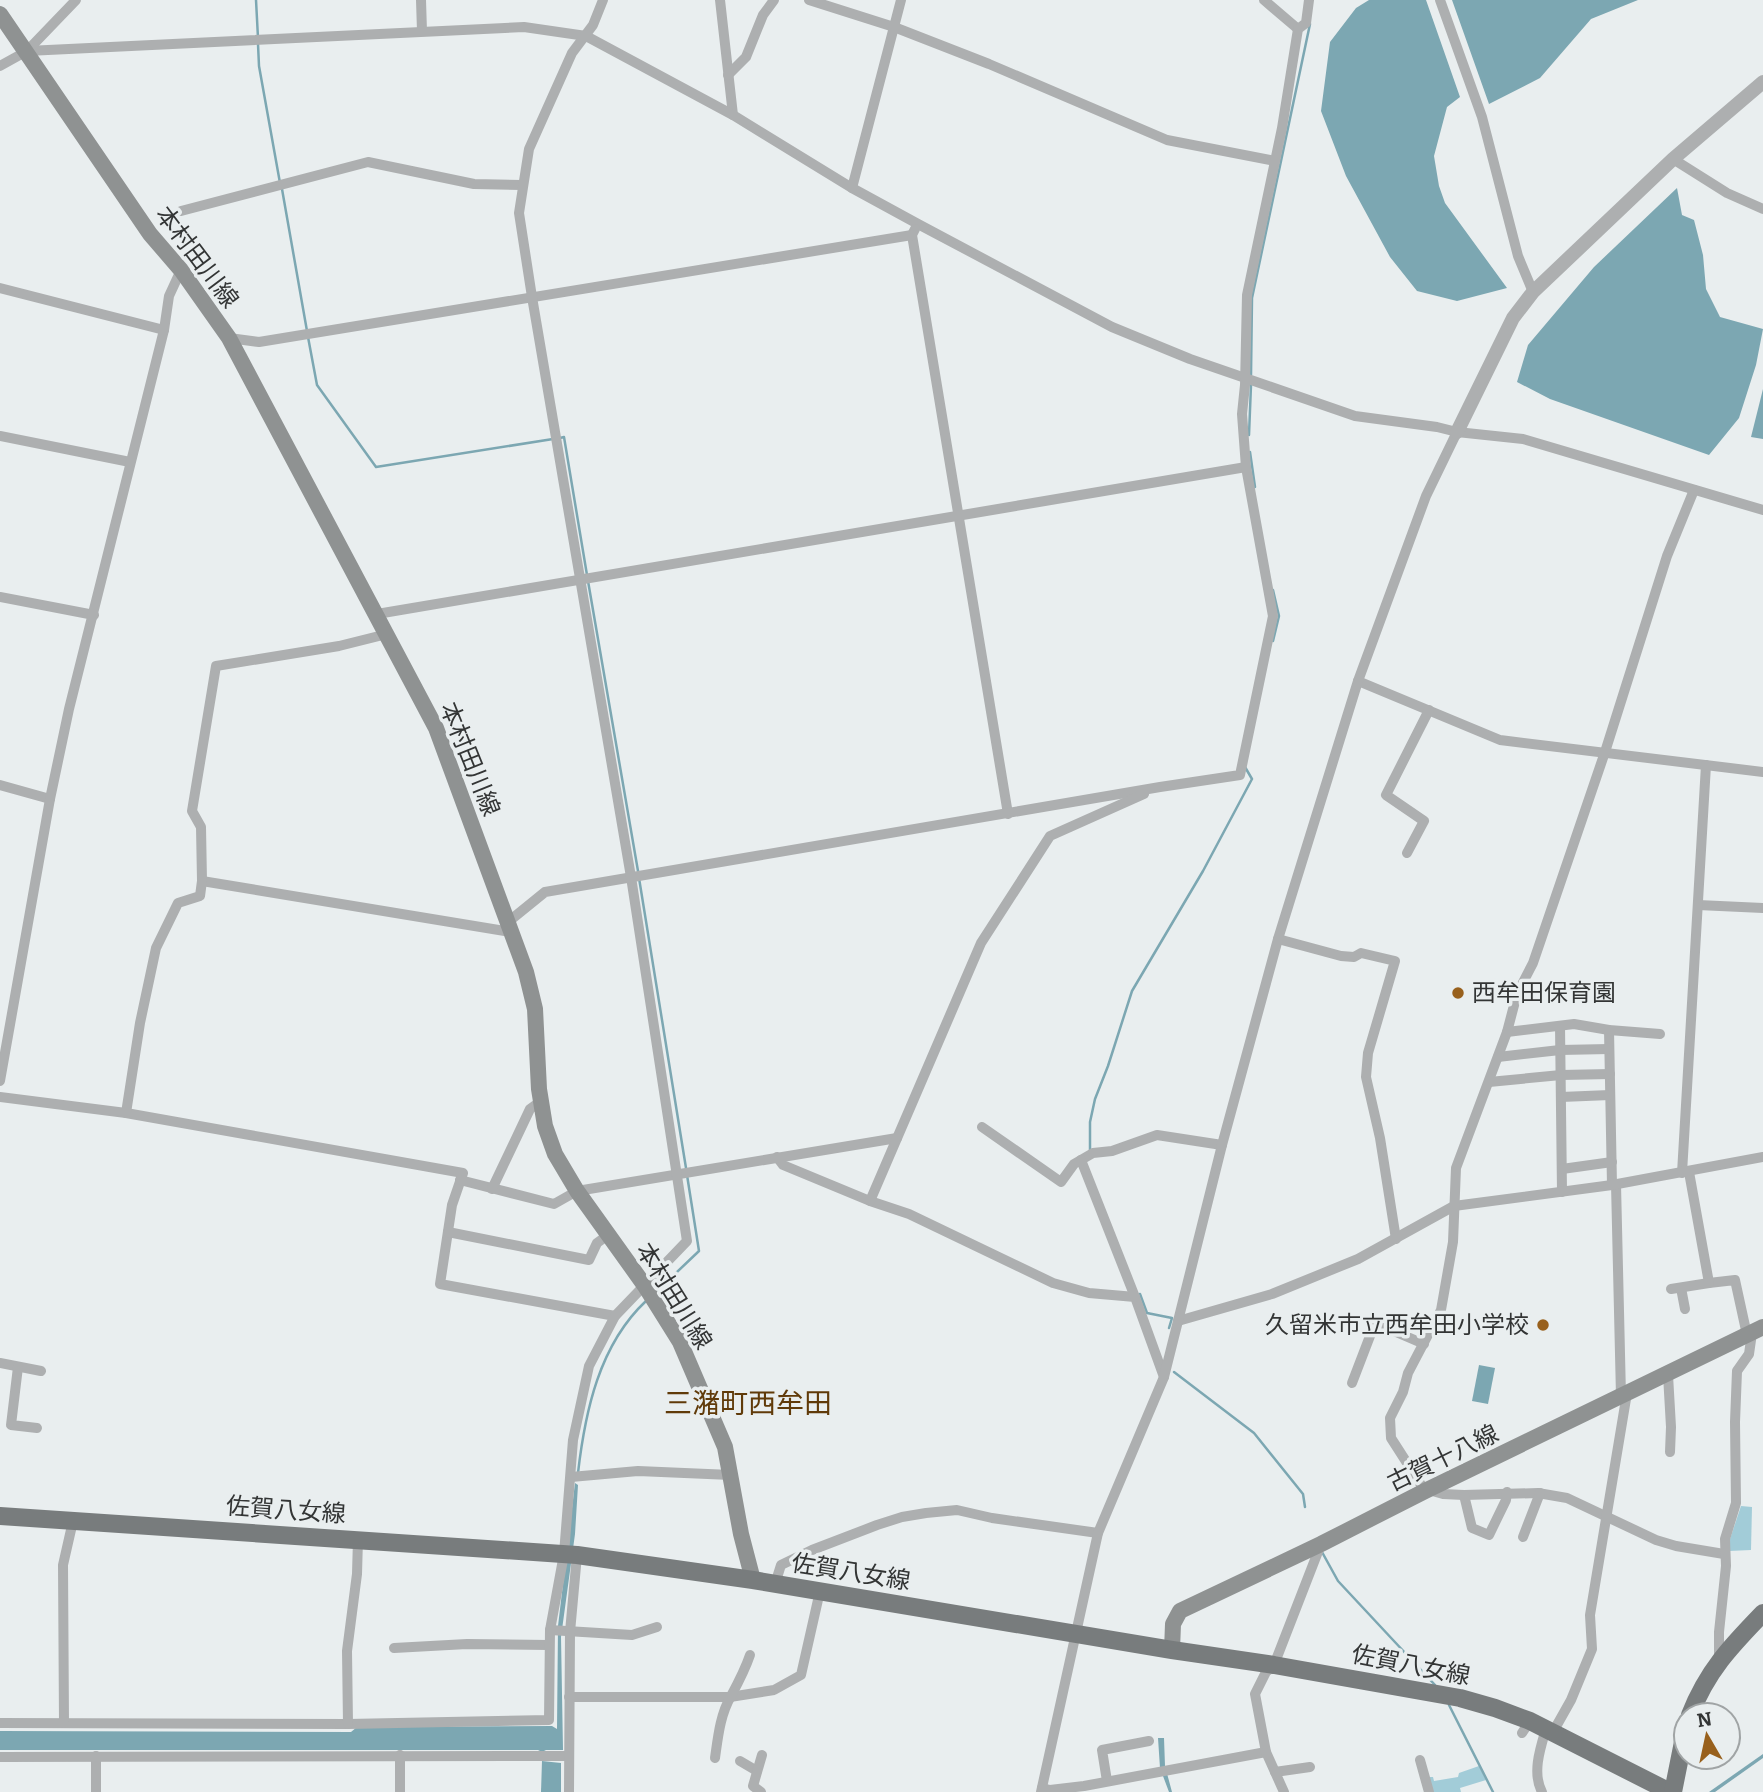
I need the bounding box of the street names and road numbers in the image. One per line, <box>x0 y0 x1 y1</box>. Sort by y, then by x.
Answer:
street label: 本村田川線 <box>150 201 244 313</box>
street label: 本村田川線 <box>435 698 505 820</box>
street label: 本村田川線 <box>630 1238 718 1354</box>
street label: 古賀十八線 <box>1383 1419 1503 1497</box>
street label: 佐賀八女線 <box>225 1492 347 1528</box>
street label: 佐賀八女線 <box>790 1549 912 1595</box>
street label: 佐賀八女線 <box>1349 1640 1473 1690</box>

